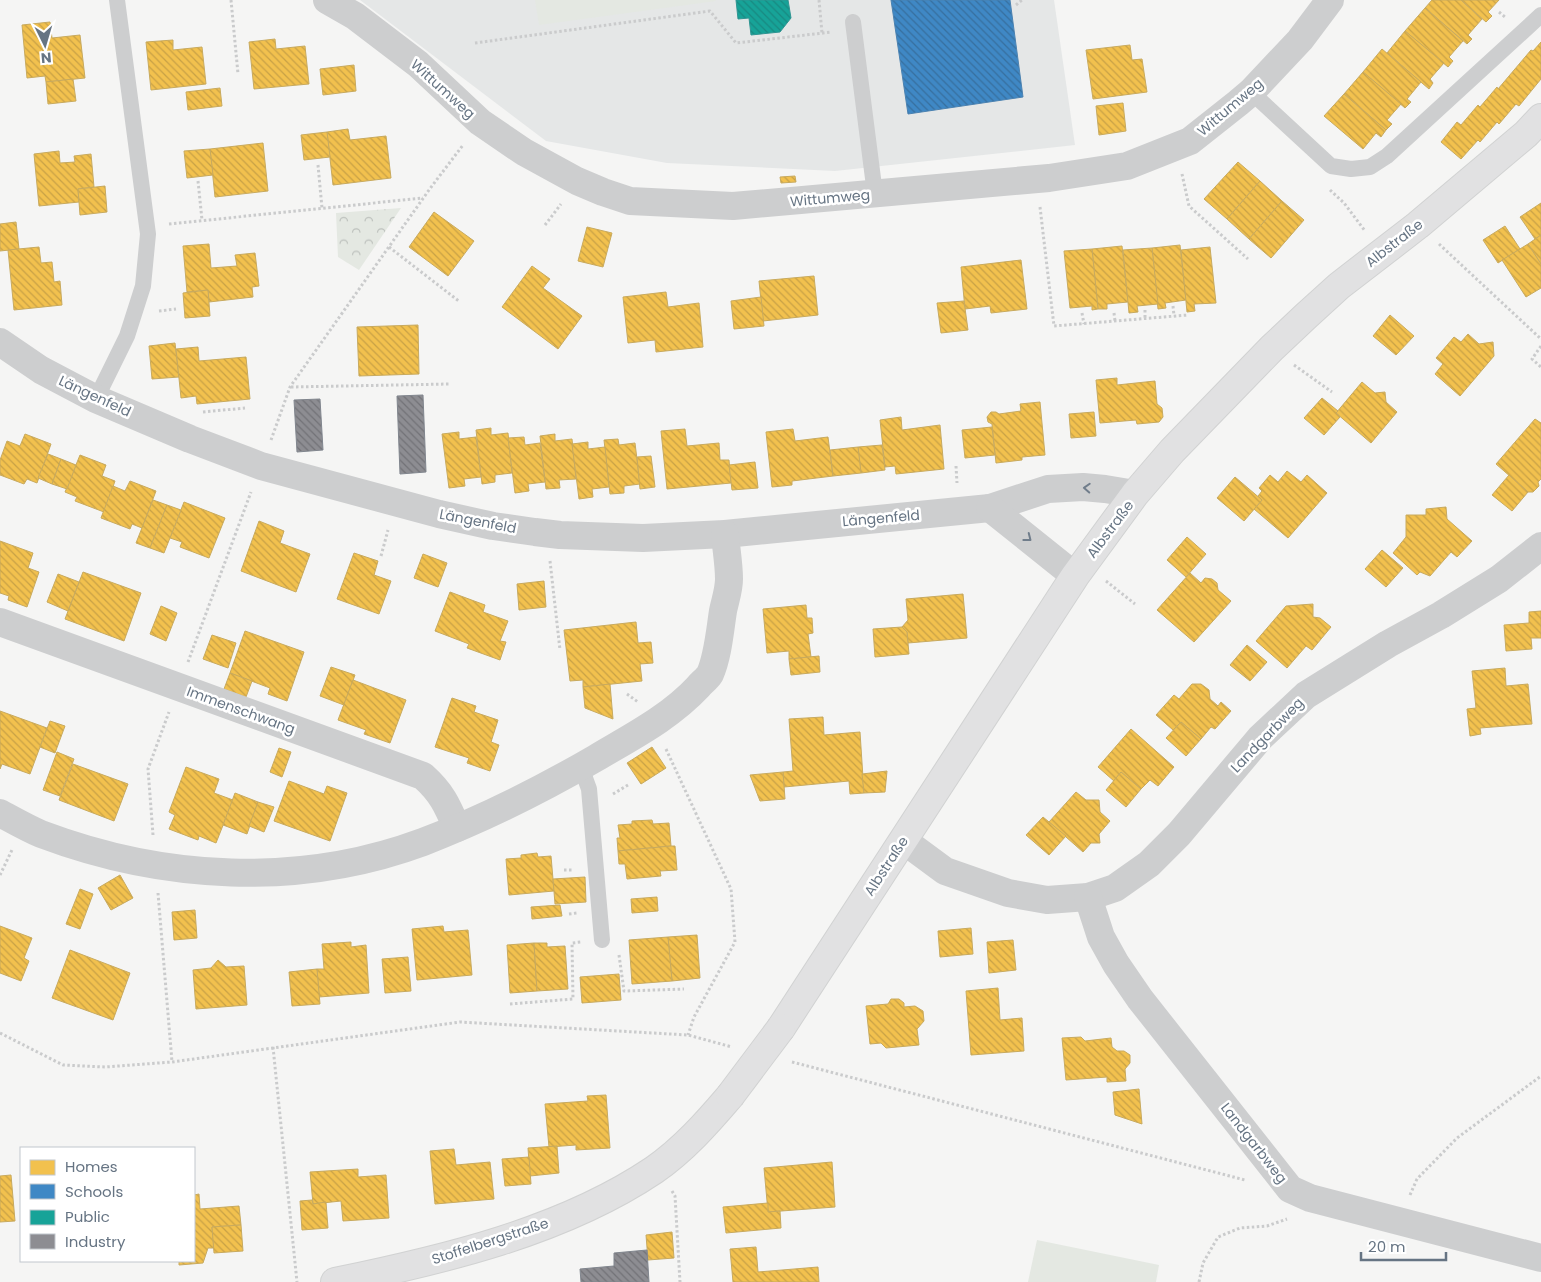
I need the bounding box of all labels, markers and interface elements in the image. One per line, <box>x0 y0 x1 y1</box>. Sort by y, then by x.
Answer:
north arrow <box>20 20 70 70</box>
text: N <box>40 48 52 68</box>
street label: Wittumweg <box>406 55 480 123</box>
street label: Wittumweg <box>1193 74 1267 140</box>
street label: Wittumweg <box>789 185 871 211</box>
street label: Albstraße <box>1361 214 1427 272</box>
street label: Längenfeld <box>56 371 134 421</box>
one-way arrow <box>1083 482 1091 493</box>
street label: Albstraße <box>1082 496 1139 562</box>
street label: Längenfeld <box>438 504 518 538</box>
street label: Längenfeld <box>841 505 921 531</box>
one-way arrow <box>1022 533 1031 541</box>
street label: Immenschwang <box>184 681 298 739</box>
street label: Landgarbweg <box>1226 693 1308 777</box>
street label: Albstraße <box>859 832 913 900</box>
street label: Landgarbweg <box>1216 1099 1292 1187</box>
legend <box>20 1147 195 1262</box>
text: Homes <box>65 1156 118 1177</box>
text: Schools <box>65 1181 123 1202</box>
text: Public <box>65 1206 110 1227</box>
street label: Stoffelbergstraße <box>429 1213 551 1269</box>
scale bar <box>1361 1230 1446 1262</box>
text: Industry <box>65 1231 126 1252</box>
text: 20 m <box>1368 1236 1406 1257</box>

